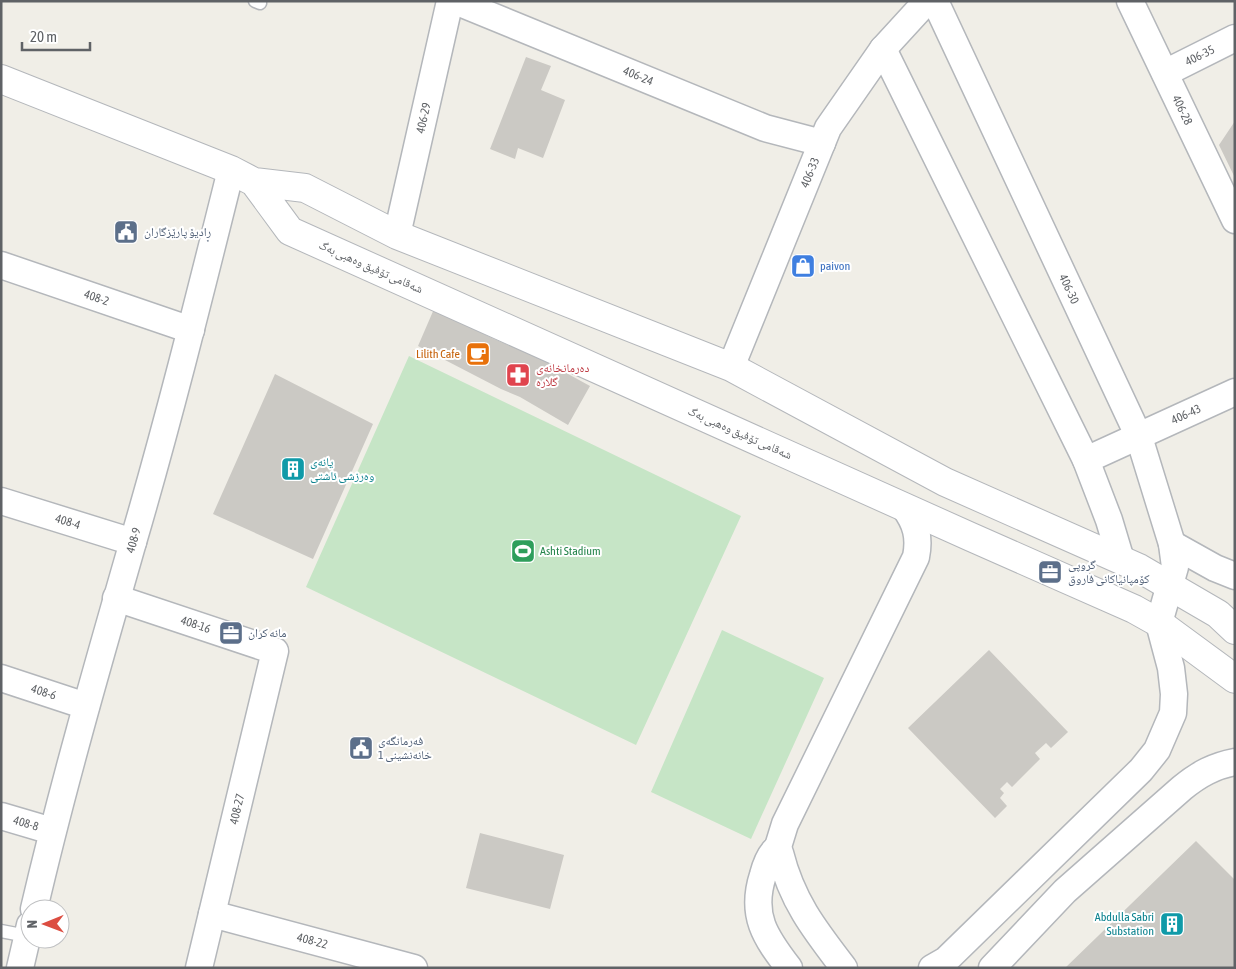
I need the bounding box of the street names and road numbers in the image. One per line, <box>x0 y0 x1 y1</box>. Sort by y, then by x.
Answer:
street label: 406-35 <box>1183 42 1217 69</box>
street label: 406-24 <box>621 64 656 89</box>
street label: 406-28 <box>1169 93 1196 128</box>
street label: 406-29 <box>413 101 434 135</box>
street label: 406-33 <box>798 155 822 190</box>
street label: شەقامی تۆفیق وەهبی بەگ <box>317 238 425 297</box>
street label: 406-30 <box>1056 272 1082 306</box>
street label: 408-2 <box>82 287 111 308</box>
street label: 406-43 <box>1169 401 1203 427</box>
street label: شەقامی تۆفیق وەهبی بەگ <box>686 404 794 463</box>
street label: 408-4 <box>54 511 82 532</box>
street label: 408-9 <box>123 526 144 554</box>
street label: 408-16 <box>179 613 213 636</box>
street label: 408-6 <box>29 681 58 703</box>
street label: 408-27 <box>227 792 247 826</box>
street label: 408-8 <box>12 813 41 834</box>
street label: 408-22 <box>296 930 329 952</box>

